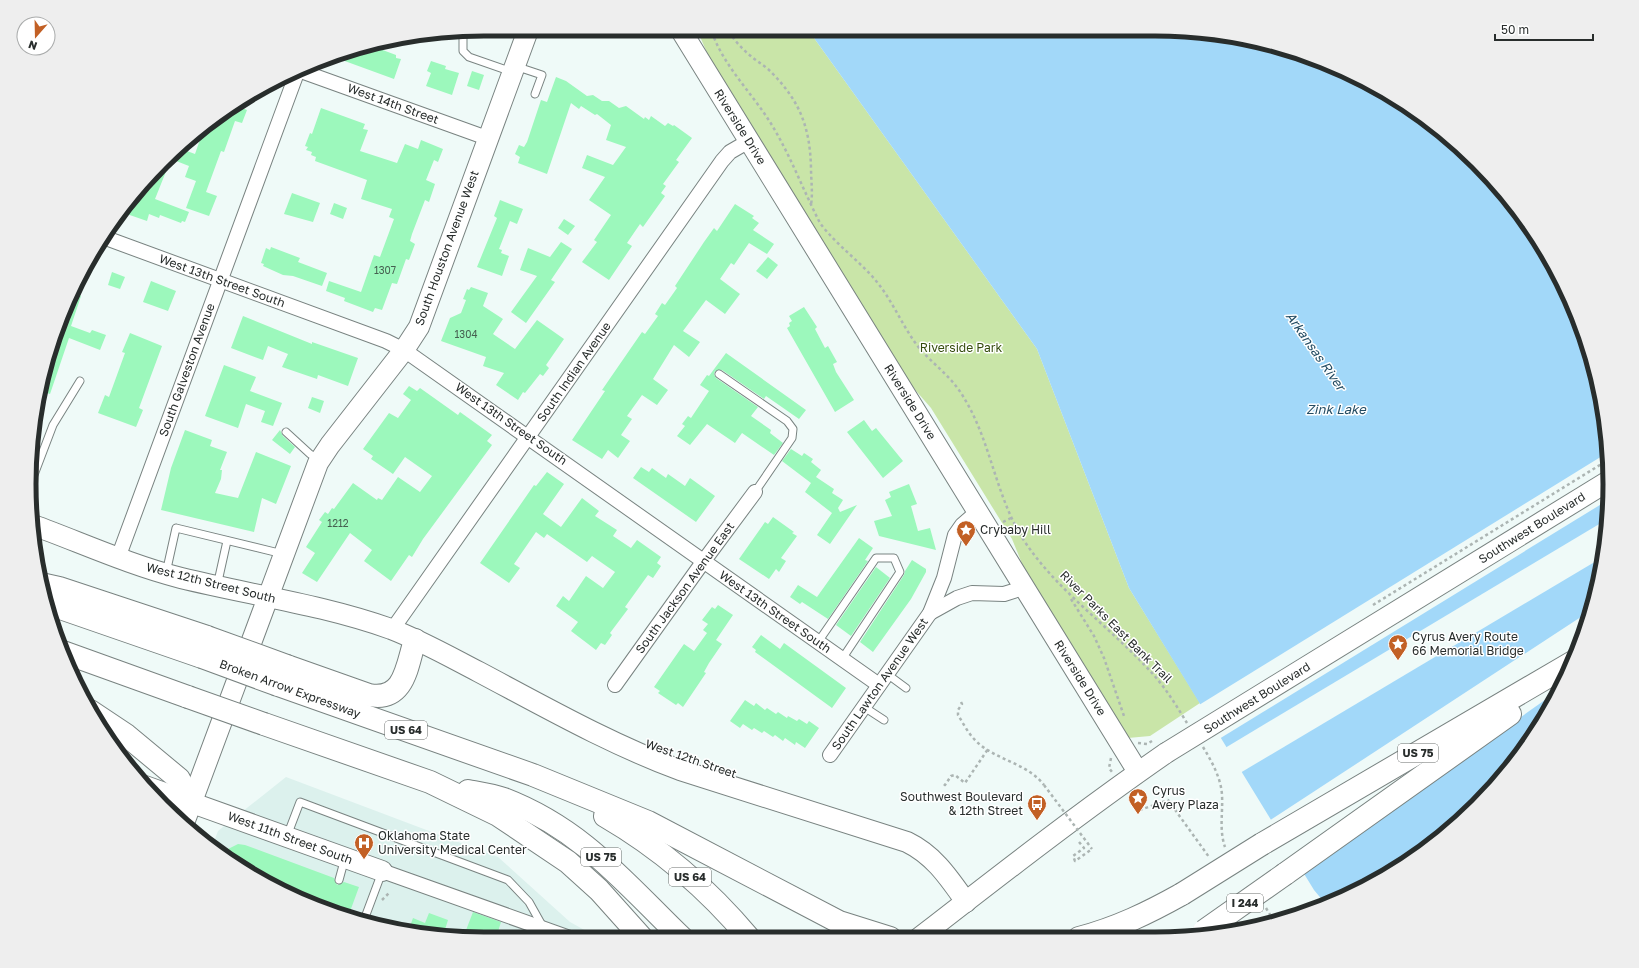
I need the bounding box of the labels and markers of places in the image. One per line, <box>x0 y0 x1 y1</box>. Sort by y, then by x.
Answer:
place icon: Crybaby Hill <box>955 519 977 547</box>
place label: Crybaby Hill <box>980 522 1051 537</box>
place label: Cyrus Avery Route 66 Memorial Bridge <box>1412 629 1524 658</box>
place icon: Cyrus Avery Route 66 Memorial Bridge <box>1387 633 1409 661</box>
place label: Cyrus Avery Plaza <box>1152 783 1219 812</box>
place icon: Cyrus Avery Plaza <box>1127 787 1149 815</box>
place label: Southwest Boulevard & 12th Street <box>900 789 1023 818</box>
bus stop icon: Southwest Boulevard & 12th Street <box>1026 793 1048 821</box>
place label: Oklahoma State University Medical Center <box>378 828 527 857</box>
hospital icon: Oklahoma State University Medical Center <box>353 832 375 860</box>

